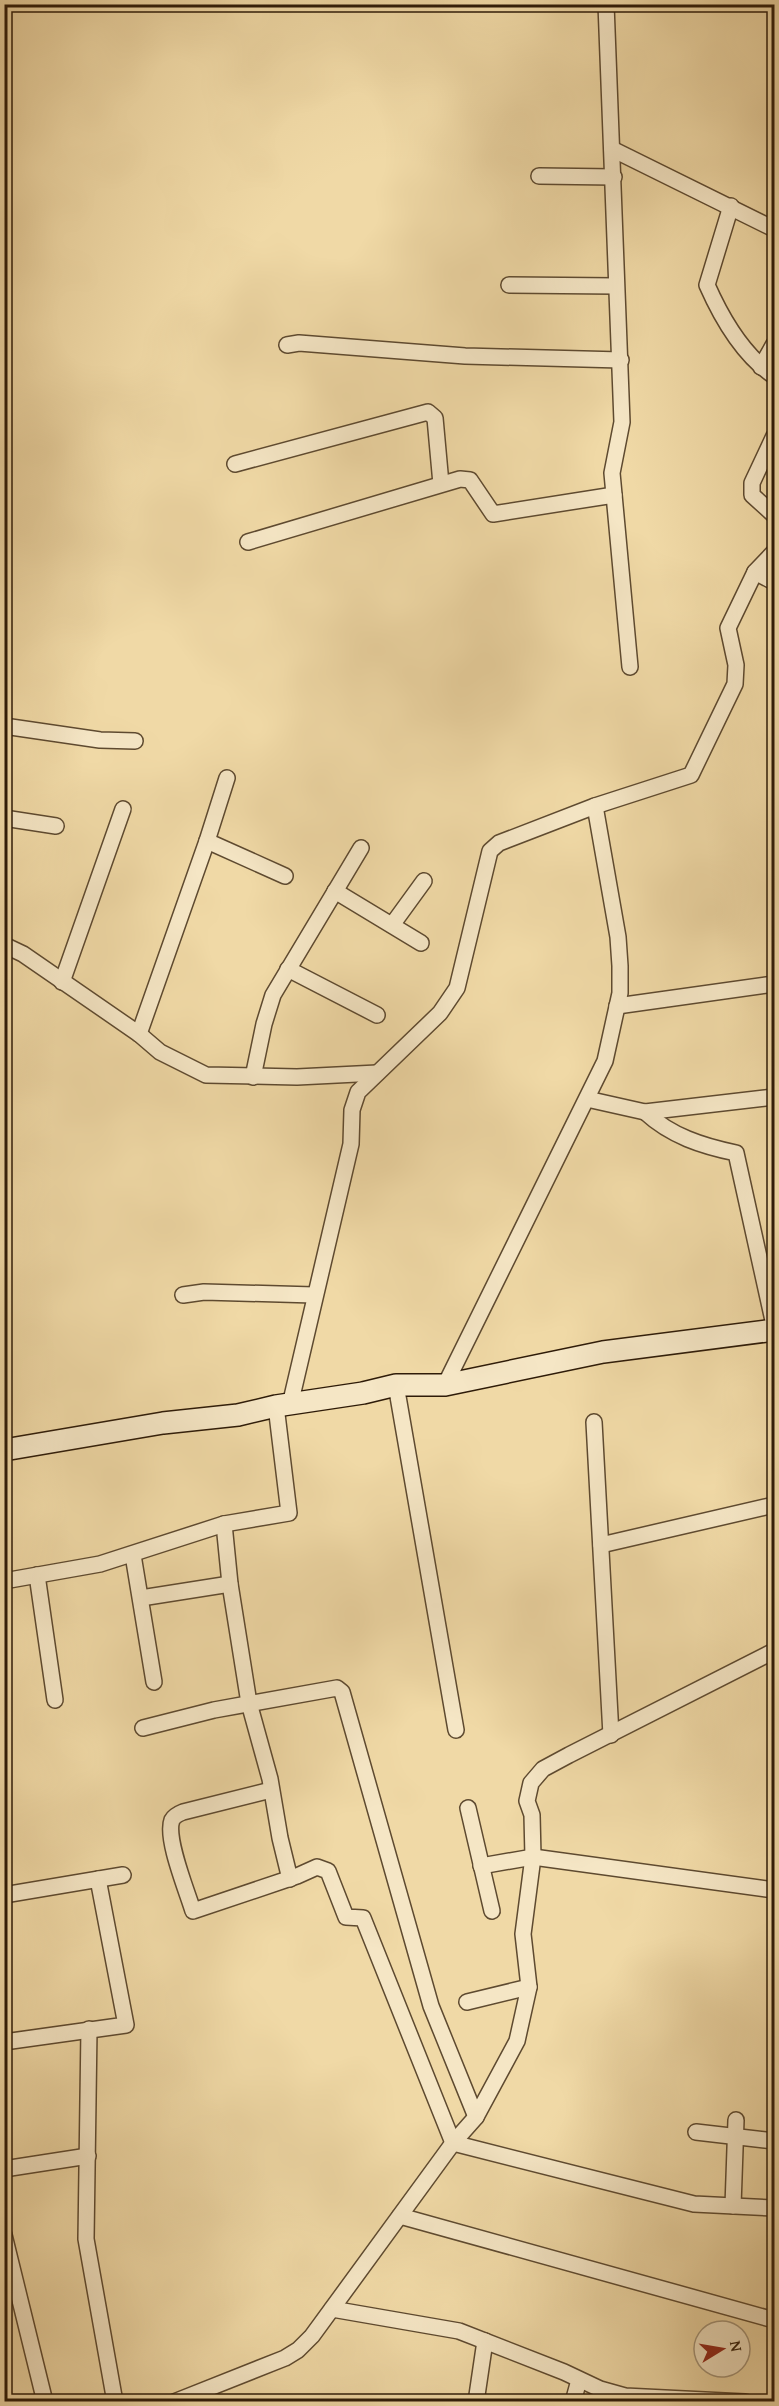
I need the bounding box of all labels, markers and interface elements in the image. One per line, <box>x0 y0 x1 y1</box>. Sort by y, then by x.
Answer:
north arrow <box>692 2319 752 2379</box>
text: N <box>724 2339 750 2354</box>

